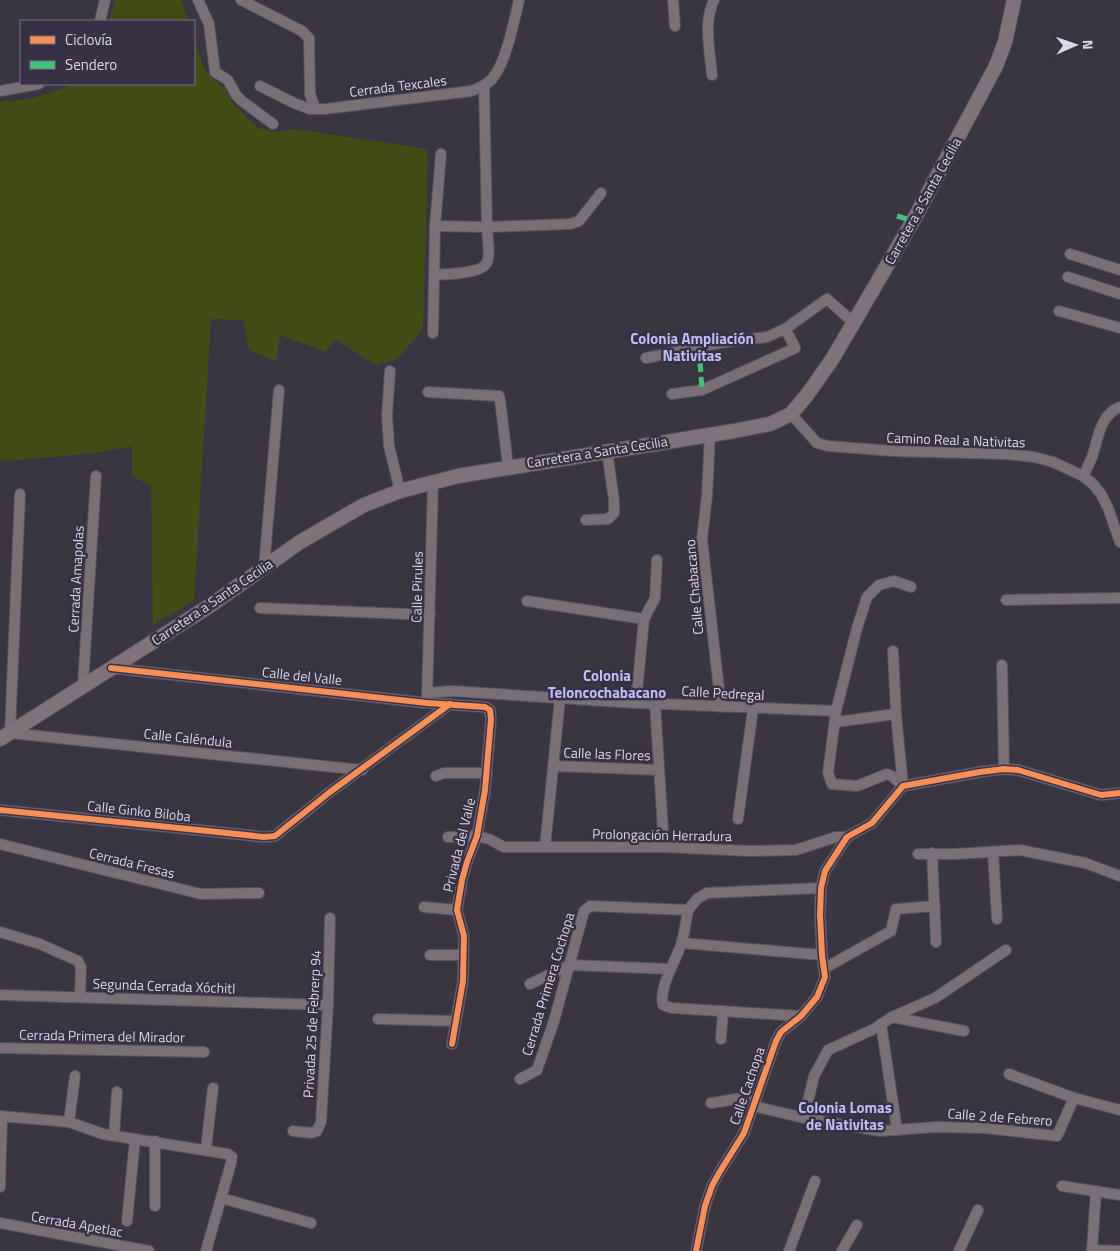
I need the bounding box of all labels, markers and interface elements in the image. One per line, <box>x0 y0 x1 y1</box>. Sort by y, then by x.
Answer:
legend <box>20 20 195 85</box>
north arrow <box>1050 20 1100 70</box>
text: Ciclovía <box>65 28 113 51</box>
text: N <box>1078 39 1099 50</box>
text: Sendero <box>65 53 117 76</box>
street label: Cerrada Texcales <box>348 69 448 102</box>
street label: Carretera a Santa Cecilia <box>879 133 966 268</box>
district label: Colonia Ampliación Nativitas <box>630 327 754 367</box>
street label: Camino Real a Nativitas <box>886 427 1026 452</box>
street label: Carretera a Santa Cecilia <box>525 430 669 473</box>
street label: Cerrada Amapolas <box>62 525 89 633</box>
street label: Calle Chabacano <box>679 538 708 636</box>
street label: Calle Pirules <box>405 551 428 623</box>
street label: Carretera a Santa Cecilia <box>147 553 277 650</box>
street label: Calle del Valle <box>261 661 343 690</box>
district label: Colonia Teloncochabacano <box>548 664 666 704</box>
street label: Calle Pedregal <box>681 680 765 705</box>
street label: Calle Caléndula <box>143 722 233 753</box>
street label: Calle las Flores <box>563 741 651 766</box>
street label: Calle Ginko Biloba <box>86 795 192 826</box>
street label: Privada del Valle <box>437 796 480 894</box>
street label: Prolongación Herradura <box>592 823 732 846</box>
street label: Cerrada Fresas <box>87 842 177 883</box>
street label: Cerrada Primera Cochopa <box>516 910 579 1058</box>
street label: Privada 25 de Febrerp 94 <box>297 949 326 1098</box>
street label: Segunda Cerrada Xóchitl <box>92 973 236 998</box>
street label: Cerrada Primera del Mirador <box>19 1024 185 1047</box>
street label: Calle Cachopa <box>723 1044 770 1128</box>
district label: Colonia Lomas de Nativitas <box>798 1096 892 1136</box>
street label: Calle 2 de Febrero <box>947 1102 1053 1131</box>
street label: Cerrada Apetlac <box>30 1205 125 1242</box>

